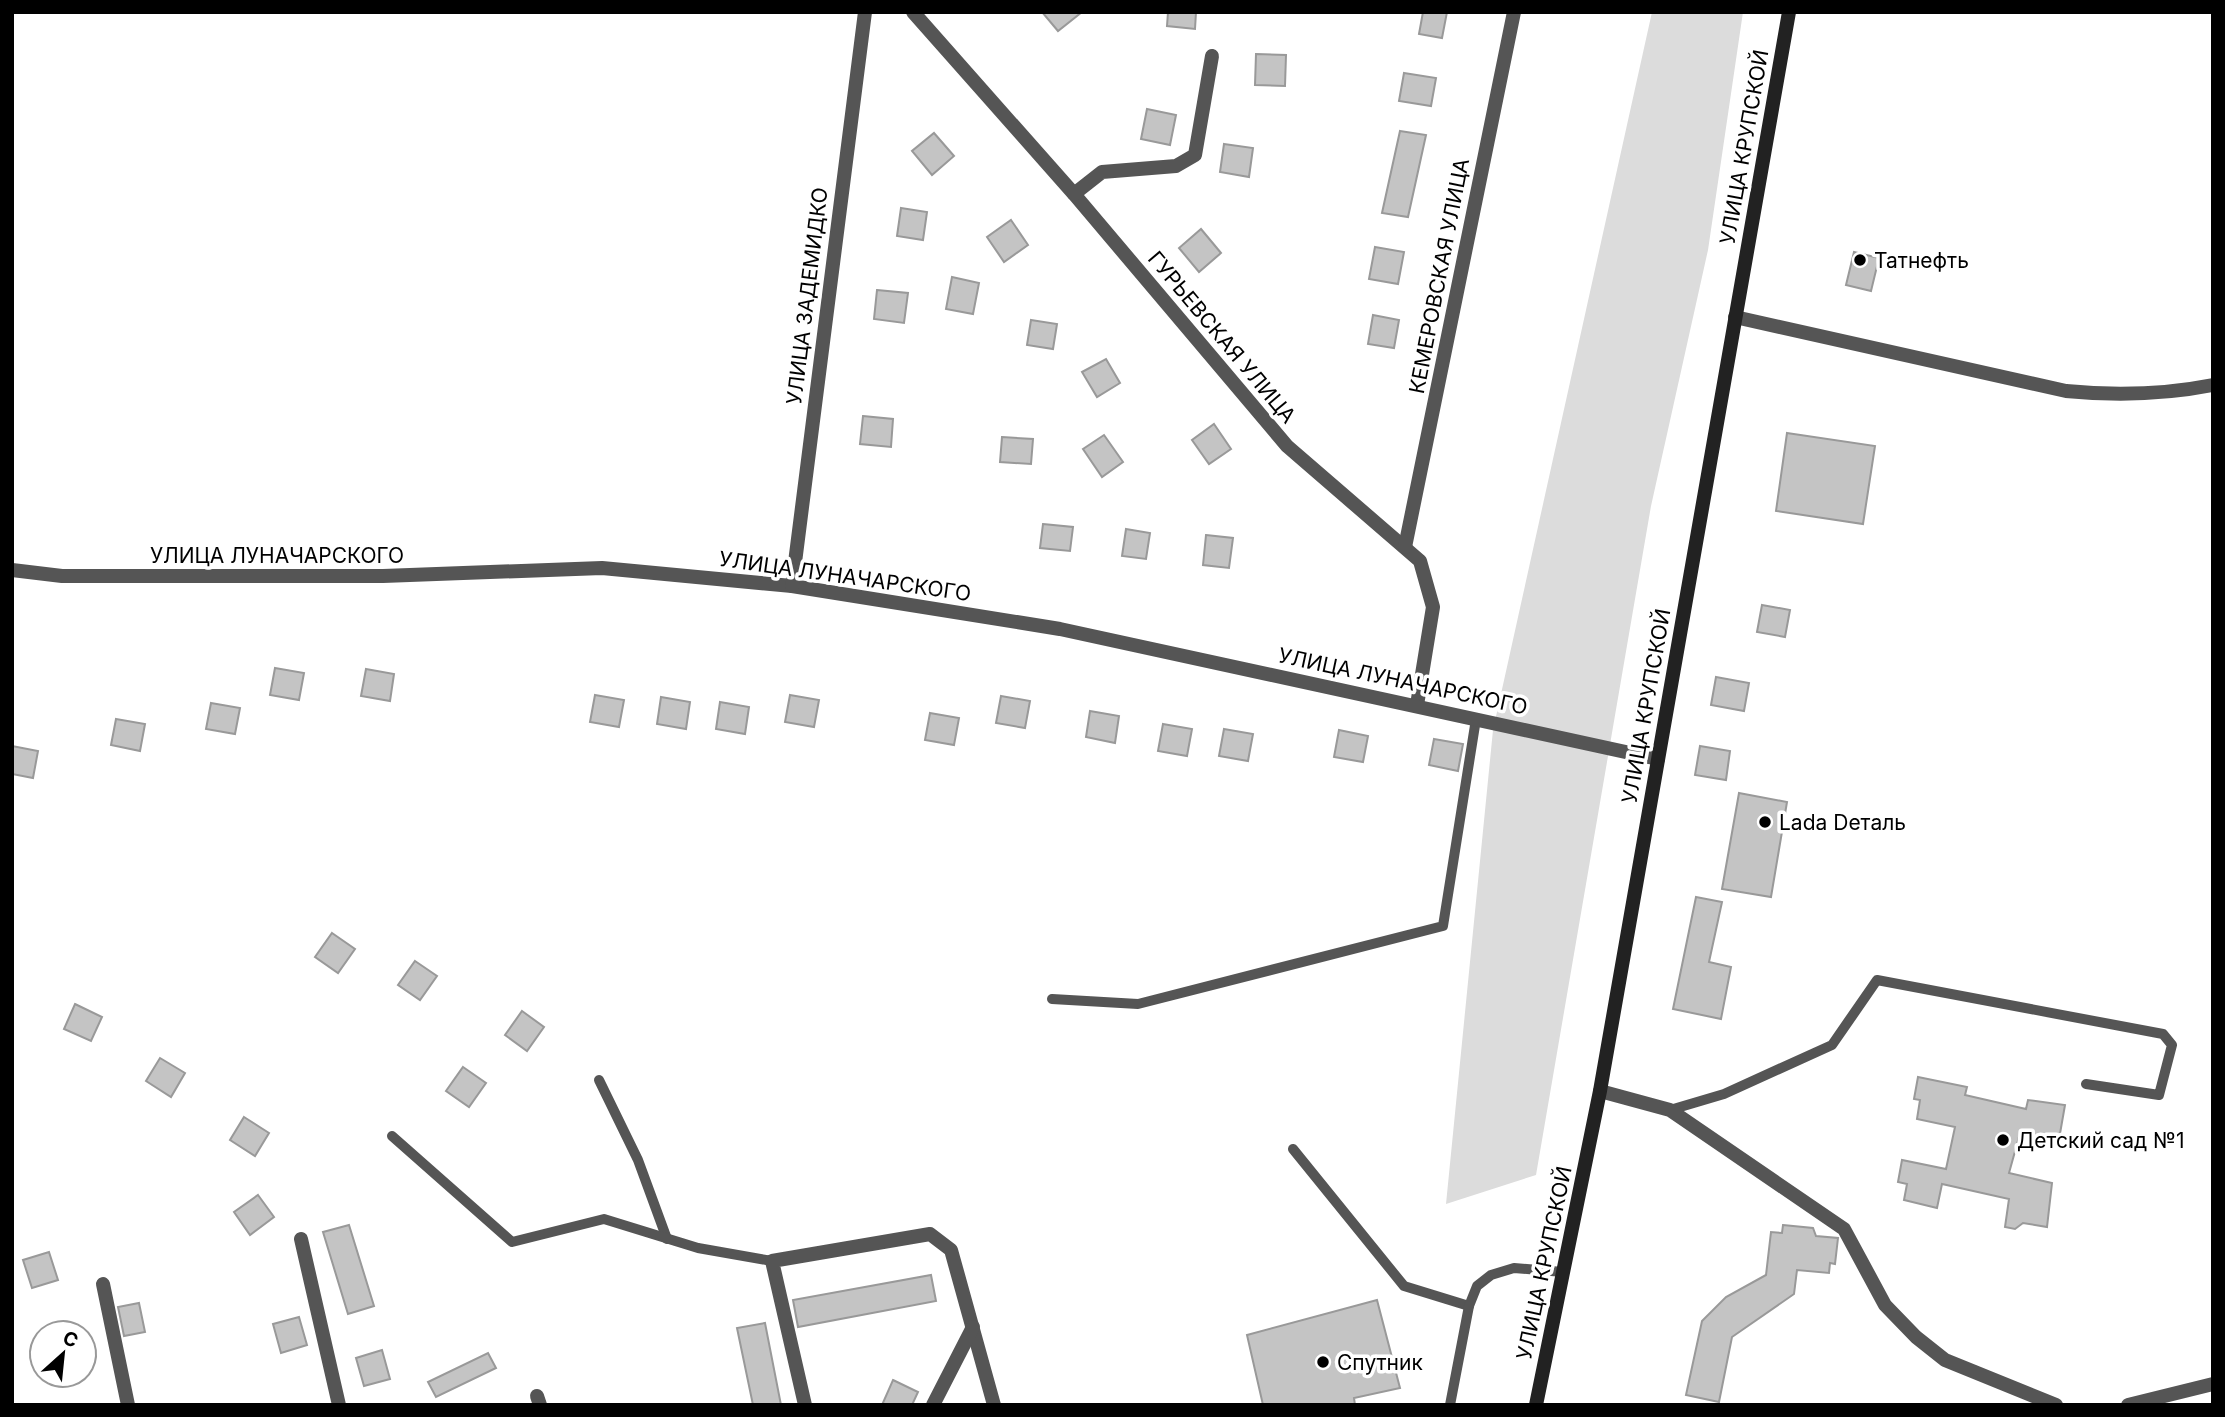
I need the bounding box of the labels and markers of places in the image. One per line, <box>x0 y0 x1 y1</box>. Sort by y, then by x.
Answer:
place label: Татнефть <box>1874 248 1969 273</box>
marker: Татнефть <box>1852 252 1868 268</box>
place label: Lada Dеталь <box>1779 810 1906 835</box>
marker: Lada Dеталь <box>1757 814 1773 830</box>
place label: Детский сад №1 <box>2017 1128 2185 1153</box>
marker: Детский сад №1 <box>1995 1132 2011 1148</box>
place label: Спутник <box>1337 1350 1423 1375</box>
marker: Спутник <box>1315 1354 1331 1370</box>

